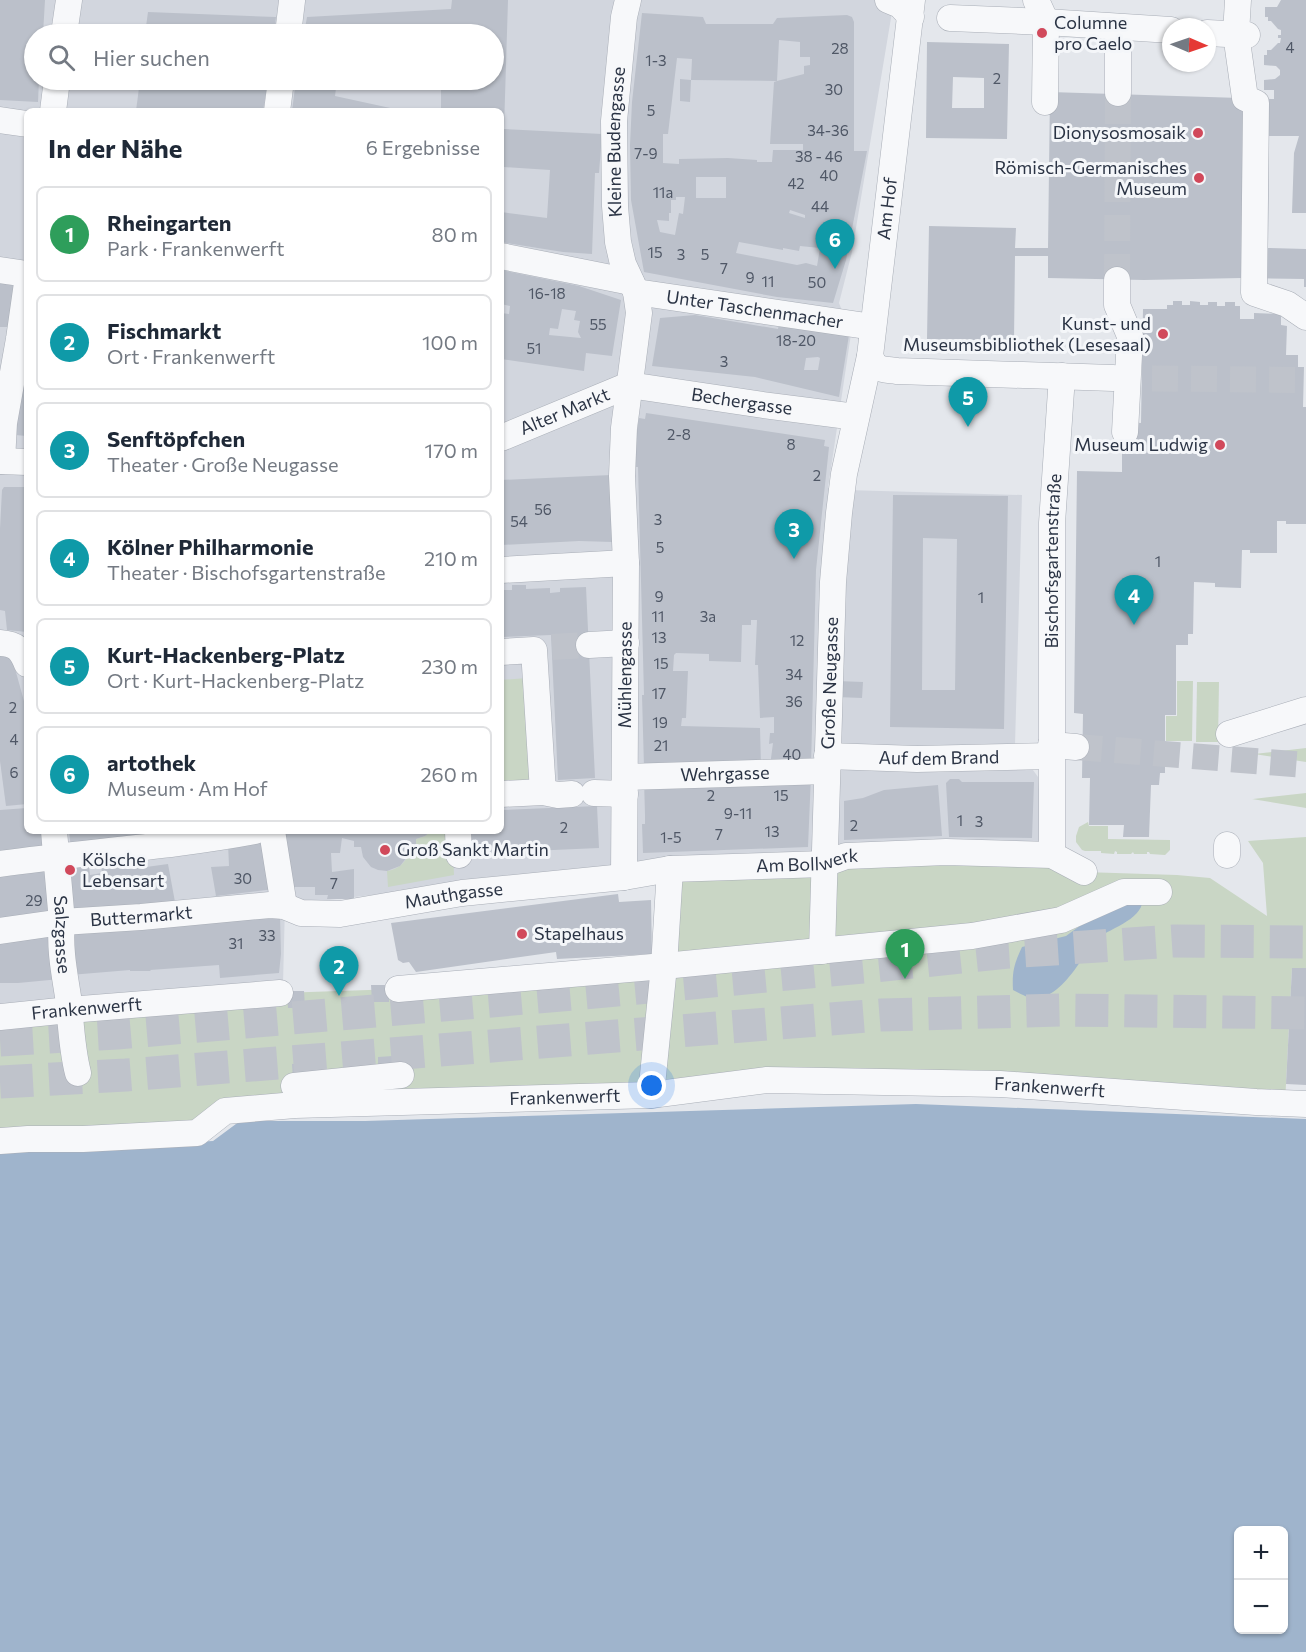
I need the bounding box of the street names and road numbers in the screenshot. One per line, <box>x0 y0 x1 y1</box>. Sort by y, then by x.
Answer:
street label: Kleine Budengasse <box>602 66 629 218</box>
street label: Am Hof <box>872 175 901 241</box>
street label: Unter Taschenmacher <box>665 285 845 332</box>
street label: Alter Markt <box>516 382 613 439</box>
street label: Bechergasse <box>690 382 794 419</box>
street label: Bischofsgartenstraße <box>1040 473 1065 649</box>
street label: Große Neugasse <box>816 616 842 750</box>
street label: Mühlengasse <box>613 621 636 729</box>
street label: Auf dem Brand <box>878 745 1000 769</box>
street label: Wehrgasse <box>680 761 770 785</box>
street label: Am Bollwerk <box>756 844 859 876</box>
street label: Mauthgasse <box>403 877 504 913</box>
street label: Salzgasse <box>50 894 76 975</box>
street label: Buttermarkt <box>89 900 193 930</box>
street label: Frankenwerft <box>30 992 143 1024</box>
street label: Frankenwerft <box>994 1072 1106 1101</box>
street label: Frankenwerft <box>509 1084 621 1109</box>

